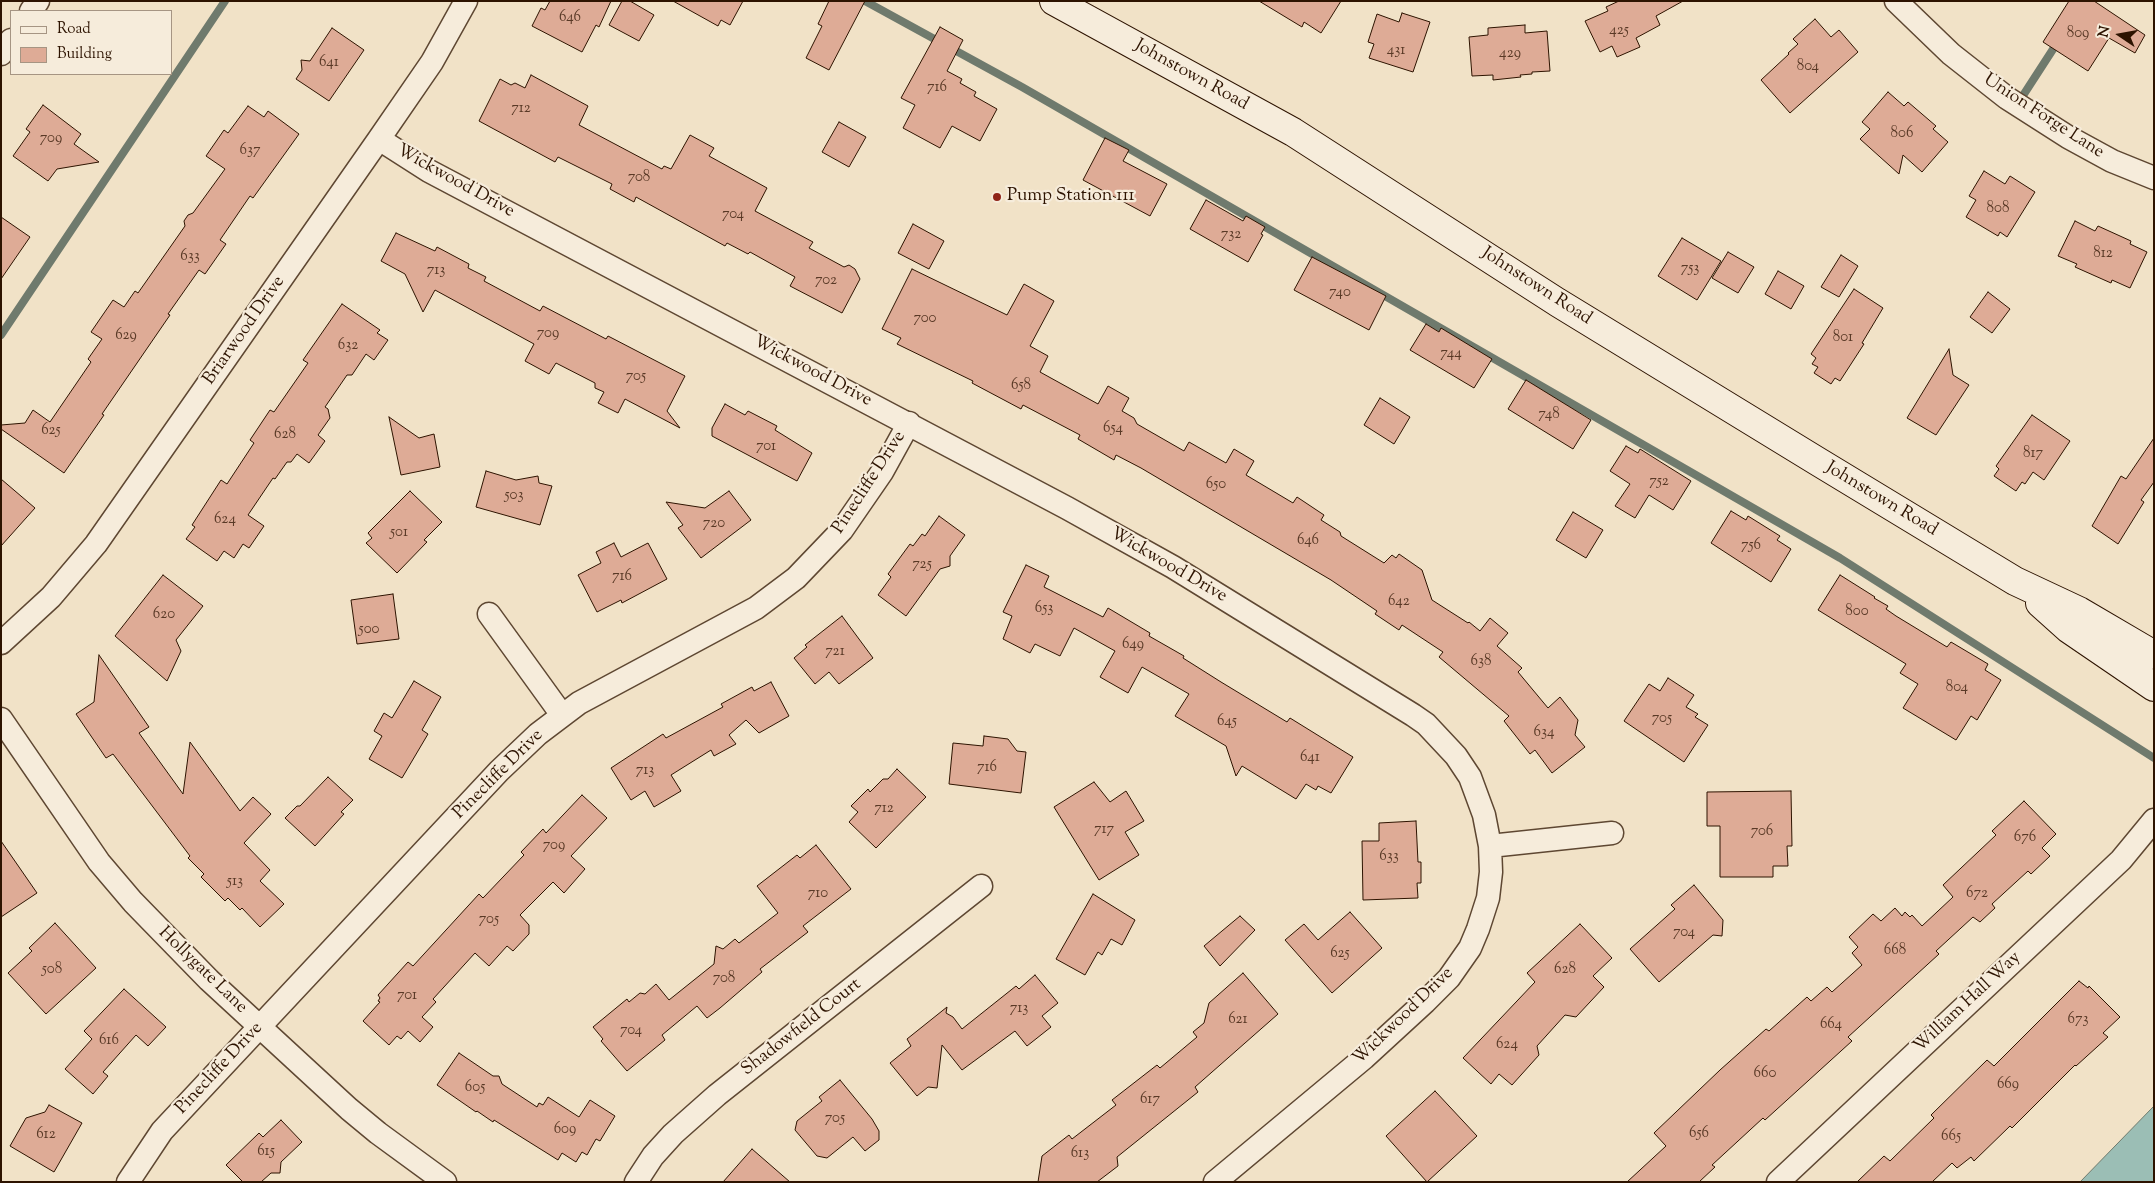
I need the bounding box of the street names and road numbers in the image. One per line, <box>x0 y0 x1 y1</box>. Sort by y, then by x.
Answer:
street label: Johnstown Road <box>1130 36 1252 116</box>
street label: Union Forge Lane <box>1978 70 2108 164</box>
street label: Wickwood Drive <box>392 141 518 223</box>
street label: Johnstown Road <box>1477 243 1595 331</box>
street label: Briarwood Drive <box>199 272 291 390</box>
street label: Wickwood Drive <box>749 332 875 412</box>
street label: Pinecliffe Drive <box>829 428 911 538</box>
street label: Johnstown Road <box>1821 458 1941 542</box>
street label: Wickwood Drive <box>1106 524 1230 608</box>
street label: Pinecliffe Drive <box>450 726 548 824</box>
street label: Hollygate Lane <box>153 923 251 1019</box>
street label: William Hall Way <box>1910 948 2026 1058</box>
street label: Wickwood Drive <box>1349 964 1459 1070</box>
street label: Shadowfield Court <box>738 975 866 1081</box>
street label: Pinecliffe Drive <box>172 1018 268 1120</box>

